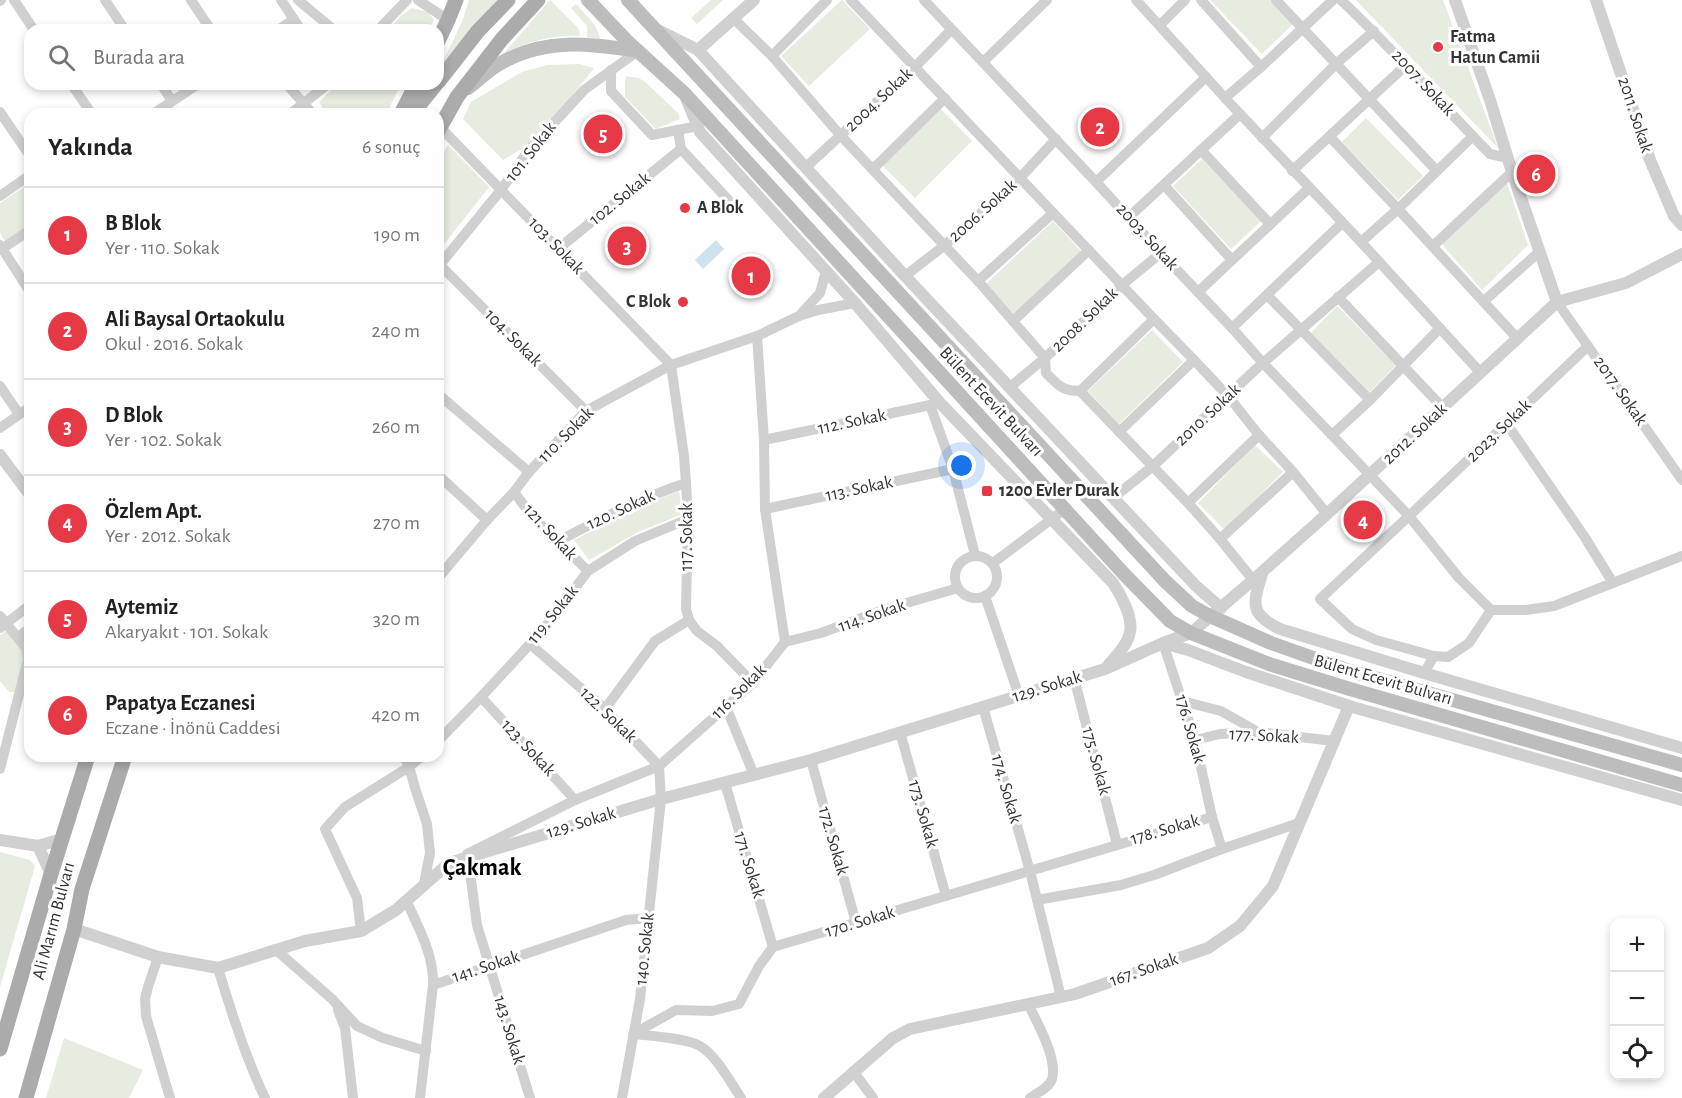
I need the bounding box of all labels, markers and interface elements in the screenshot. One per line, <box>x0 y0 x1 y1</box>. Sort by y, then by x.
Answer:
search box <box>24 24 444 90</box>
place label: Fatma Hatun Camii <box>1450 28 1540 67</box>
marker: Fatma Hatun Camii <box>1431 40 1445 54</box>
icon: search <box>45 41 78 74</box>
text: Burada ara <box>93 46 185 68</box>
street label: 2007. Sokak <box>1388 46 1458 120</box>
street label: 2004. Sokak <box>842 64 917 135</box>
street label: 2011. Sokak <box>1614 75 1656 156</box>
pin: 2 <box>1080 104 1120 150</box>
pin: 5 <box>584 112 622 156</box>
street label: 101. Sokak <box>502 118 560 185</box>
text: Yakında <box>48 134 133 160</box>
text: 6 sonuç <box>362 137 420 157</box>
pin: 6 <box>1516 152 1556 196</box>
street label: 102. Sokak <box>586 169 654 229</box>
street label: 2006. Sokak <box>946 176 1021 246</box>
place label: A Blok <box>697 199 744 217</box>
street label: 2003. Sokak <box>1113 200 1182 274</box>
marker: A Blok <box>678 201 692 215</box>
text: B Blok <box>105 212 161 234</box>
street label: 103. Sokak <box>525 214 588 279</box>
pin: 3 <box>608 224 646 268</box>
text: 1 <box>64 225 71 245</box>
text: 190 m <box>374 225 420 245</box>
text: Yer · 110. Sokak <box>105 238 219 258</box>
pin: 1 <box>732 254 771 298</box>
street label: 2008. Sokak <box>1048 284 1122 356</box>
place label: C Blok <box>626 293 671 311</box>
marker: C Blok <box>676 295 690 309</box>
street label: 104. Sokak <box>481 306 546 371</box>
text: Ali Baysal Ortaokulu <box>105 308 285 330</box>
text: 2 <box>63 321 72 341</box>
text: 240 m <box>371 321 420 341</box>
text: Okul · 2016. Sokak <box>105 334 243 354</box>
street label: Bülent Ecevit Bulvarı <box>936 344 1046 460</box>
street label: 2017. Sokak <box>1590 353 1651 430</box>
street label: 2010. Sokak <box>1172 380 1245 449</box>
street label: 2023. Sokak <box>1463 396 1535 466</box>
street label: 2012. Sokak <box>1379 399 1451 468</box>
street label: 110. Sokak <box>535 403 598 466</box>
text: D Blok <box>105 404 163 426</box>
street label: 112. Sokak <box>816 406 888 438</box>
text: 3 <box>63 417 72 437</box>
text: 260 m <box>372 417 420 437</box>
text: Yer · 102. Sokak <box>105 430 222 450</box>
your location <box>947 451 976 480</box>
street label: 113. Sokak <box>824 473 895 505</box>
place label: 1200 Evler Durak <box>999 482 1119 500</box>
marker: 1200 Evler Durak <box>980 484 994 498</box>
street label: 120. Sokak <box>584 486 658 533</box>
pin: 4 <box>1344 498 1382 542</box>
text: Özlem Apt. <box>105 500 202 522</box>
street label: 121. Sokak <box>520 501 581 564</box>
street label: 117. Sokak <box>678 502 696 571</box>
text: 4 <box>62 513 73 533</box>
text: 270 m <box>373 513 420 533</box>
text: Yer · 2012. Sokak <box>105 526 231 546</box>
street label: 119. Sokak <box>524 582 582 648</box>
text: Aytemiz <box>105 596 178 618</box>
street label: 114. Sokak <box>836 596 909 636</box>
text: 5 <box>63 609 72 629</box>
text: 320 m <box>373 609 420 629</box>
text: Akaryakıt · 101. Sokak <box>105 622 268 642</box>
street label: Bülent Ecevit Bulvarı <box>1312 652 1454 708</box>
street label: 116. Sokak <box>708 661 770 723</box>
street label: 129. Sokak <box>1010 668 1084 706</box>
street label: 122. Sokak <box>576 684 640 747</box>
text: Papatya Eczanesi <box>105 692 255 714</box>
street label: 176. Sokak <box>1172 693 1209 766</box>
text: 6 <box>63 705 72 725</box>
text: 420 m <box>371 705 420 725</box>
street label: 123. Sokak <box>497 716 559 780</box>
text: Eczane · İnönü Caddesi <box>105 718 281 738</box>
street label: 175. Sokak <box>1078 725 1114 798</box>
street label: 177. Sokak <box>1229 725 1300 747</box>
street label: 174. Sokak <box>988 752 1025 826</box>
street label: 173. Sokak <box>905 778 941 851</box>
street label: 129. Sokak <box>544 804 618 842</box>
street label: 172. Sokak <box>815 805 852 878</box>
street label: 178. Sokak <box>1129 811 1202 848</box>
street label: 171. Sokak <box>730 830 768 901</box>
district label: Çakmak <box>443 856 521 880</box>
street label: Ali Marım Bulvarı <box>30 860 78 982</box>
street label: 170. Sokak <box>823 903 898 941</box>
street label: 140. Sokak <box>632 911 658 986</box>
map controls <box>1610 918 1664 1080</box>
button: + <box>1610 918 1664 972</box>
street label: 141. Sokak <box>450 947 523 986</box>
street label: 167. Sokak <box>1108 950 1181 990</box>
button: − <box>1610 972 1664 1026</box>
street label: 143. Sokak <box>490 994 528 1067</box>
button: locate <box>1610 1026 1664 1080</box>

